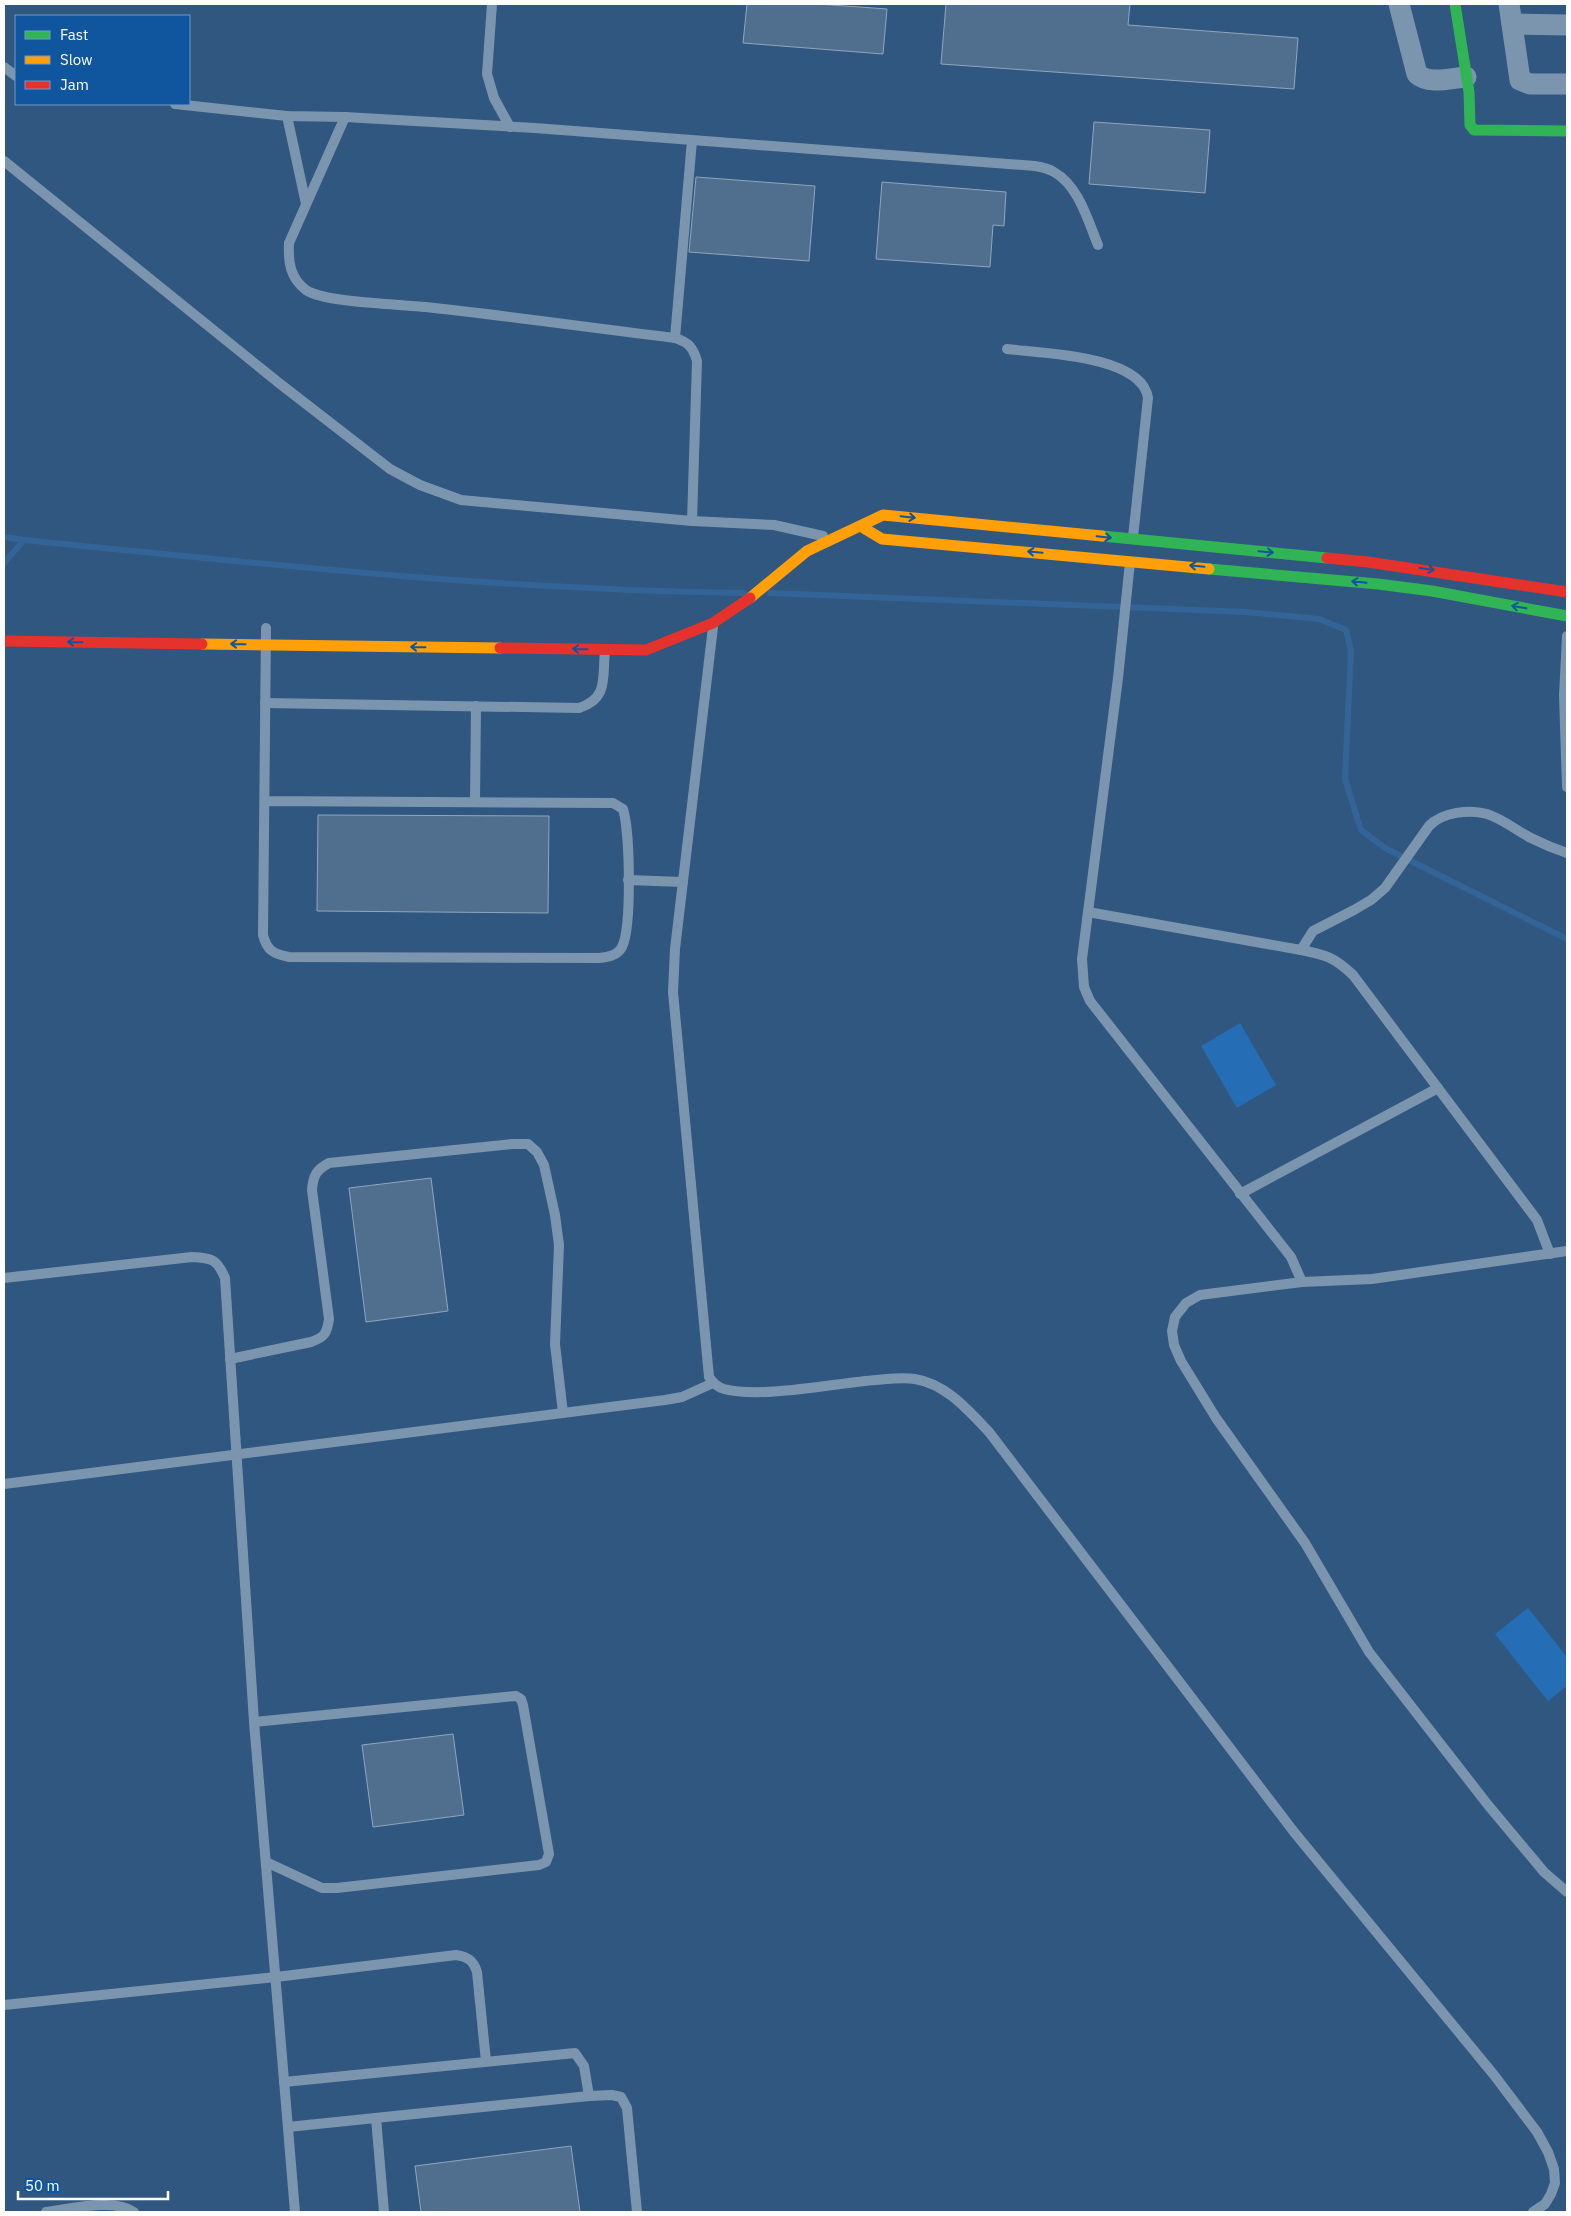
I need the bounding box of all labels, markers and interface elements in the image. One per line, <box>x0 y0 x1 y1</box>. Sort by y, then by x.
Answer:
legend <box>15 15 190 105</box>
text: Fast <box>60 25 88 44</box>
text: Slow <box>60 50 93 69</box>
text: Jam <box>60 75 89 94</box>
one-way arrow <box>899 512 915 522</box>
one-way arrow <box>1096 532 1112 542</box>
one-way arrow <box>1028 547 1044 557</box>
one-way arrow <box>1258 547 1274 557</box>
one-way arrow <box>1189 561 1205 571</box>
one-way arrow <box>1419 565 1435 575</box>
one-way arrow <box>1351 577 1367 587</box>
one-way arrow <box>1512 602 1528 612</box>
one-way arrow <box>67 637 84 647</box>
one-way arrow <box>230 640 246 649</box>
one-way arrow <box>410 642 426 652</box>
one-way arrow <box>572 644 588 654</box>
scale bar <box>18 2168 168 2200</box>
text: 50 m <box>25 2176 60 2195</box>

